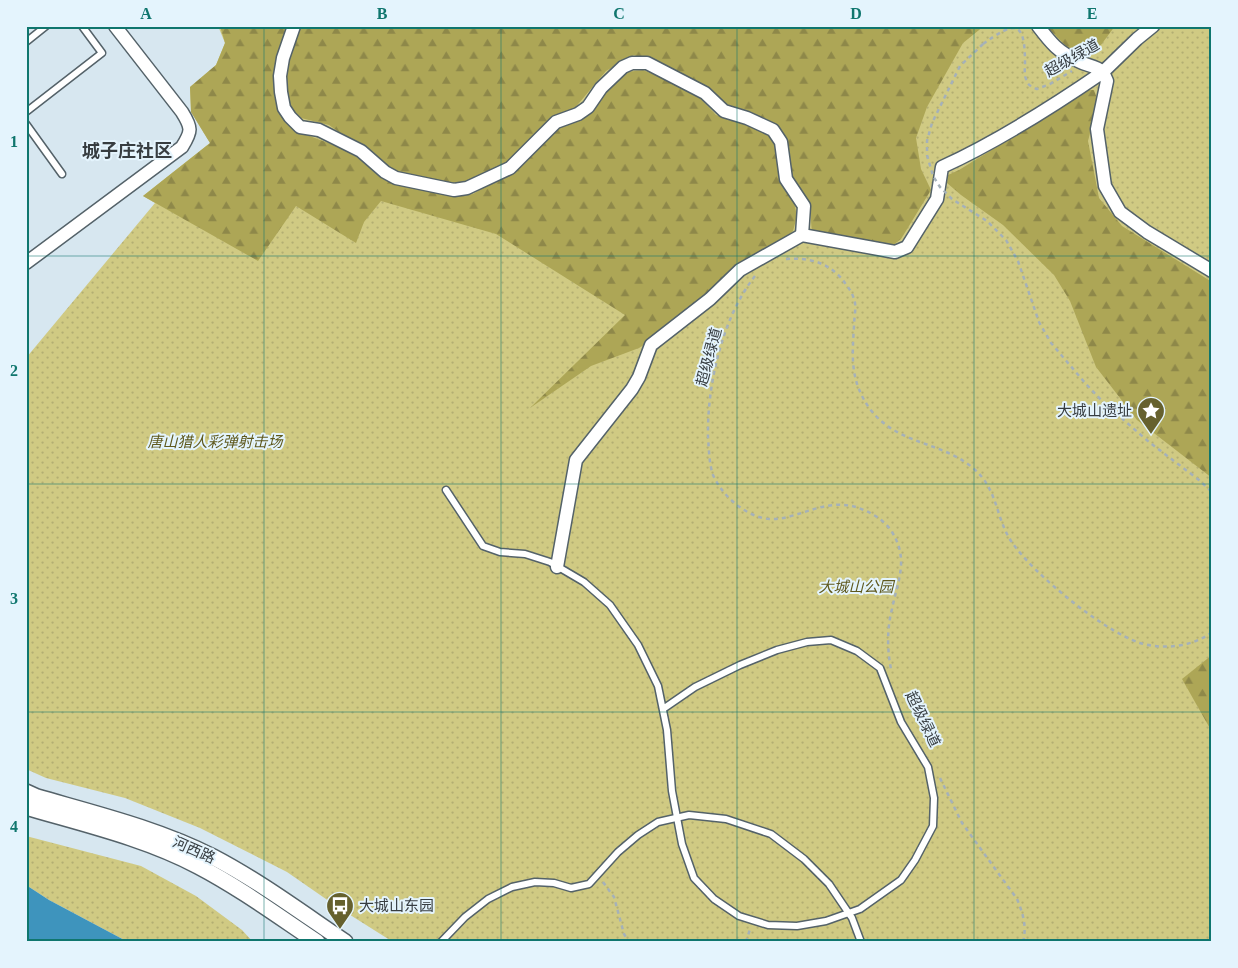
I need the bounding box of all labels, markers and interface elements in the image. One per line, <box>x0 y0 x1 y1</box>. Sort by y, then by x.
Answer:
text: A <box>140 5 152 22</box>
text: B <box>377 5 388 22</box>
text: C <box>613 5 625 22</box>
text: D <box>850 5 862 22</box>
text: E <box>1087 5 1097 22</box>
street label: 超级绿道 <box>1042 36 1102 80</box>
text: 1 <box>10 133 18 150</box>
district label: 城子庄社区 <box>82 141 172 161</box>
street label: 超级绿道 <box>694 326 724 388</box>
text: 2 <box>10 362 18 379</box>
place icon: 大城山遗址 <box>1136 396 1166 435</box>
place label: 大城山遗址 <box>1057 403 1132 419</box>
park label: 唐山猎人彩弹射击场 <box>147 434 284 450</box>
park label: 大城山公园 <box>818 579 895 595</box>
text: 3 <box>10 590 18 607</box>
street label: 超级绿道 <box>903 689 943 749</box>
text: 4 <box>10 818 18 835</box>
street label: 河西路 <box>170 834 218 866</box>
bus stop icon: 大城山东园 <box>325 891 355 930</box>
place label: 大城山东园 <box>359 898 434 914</box>

